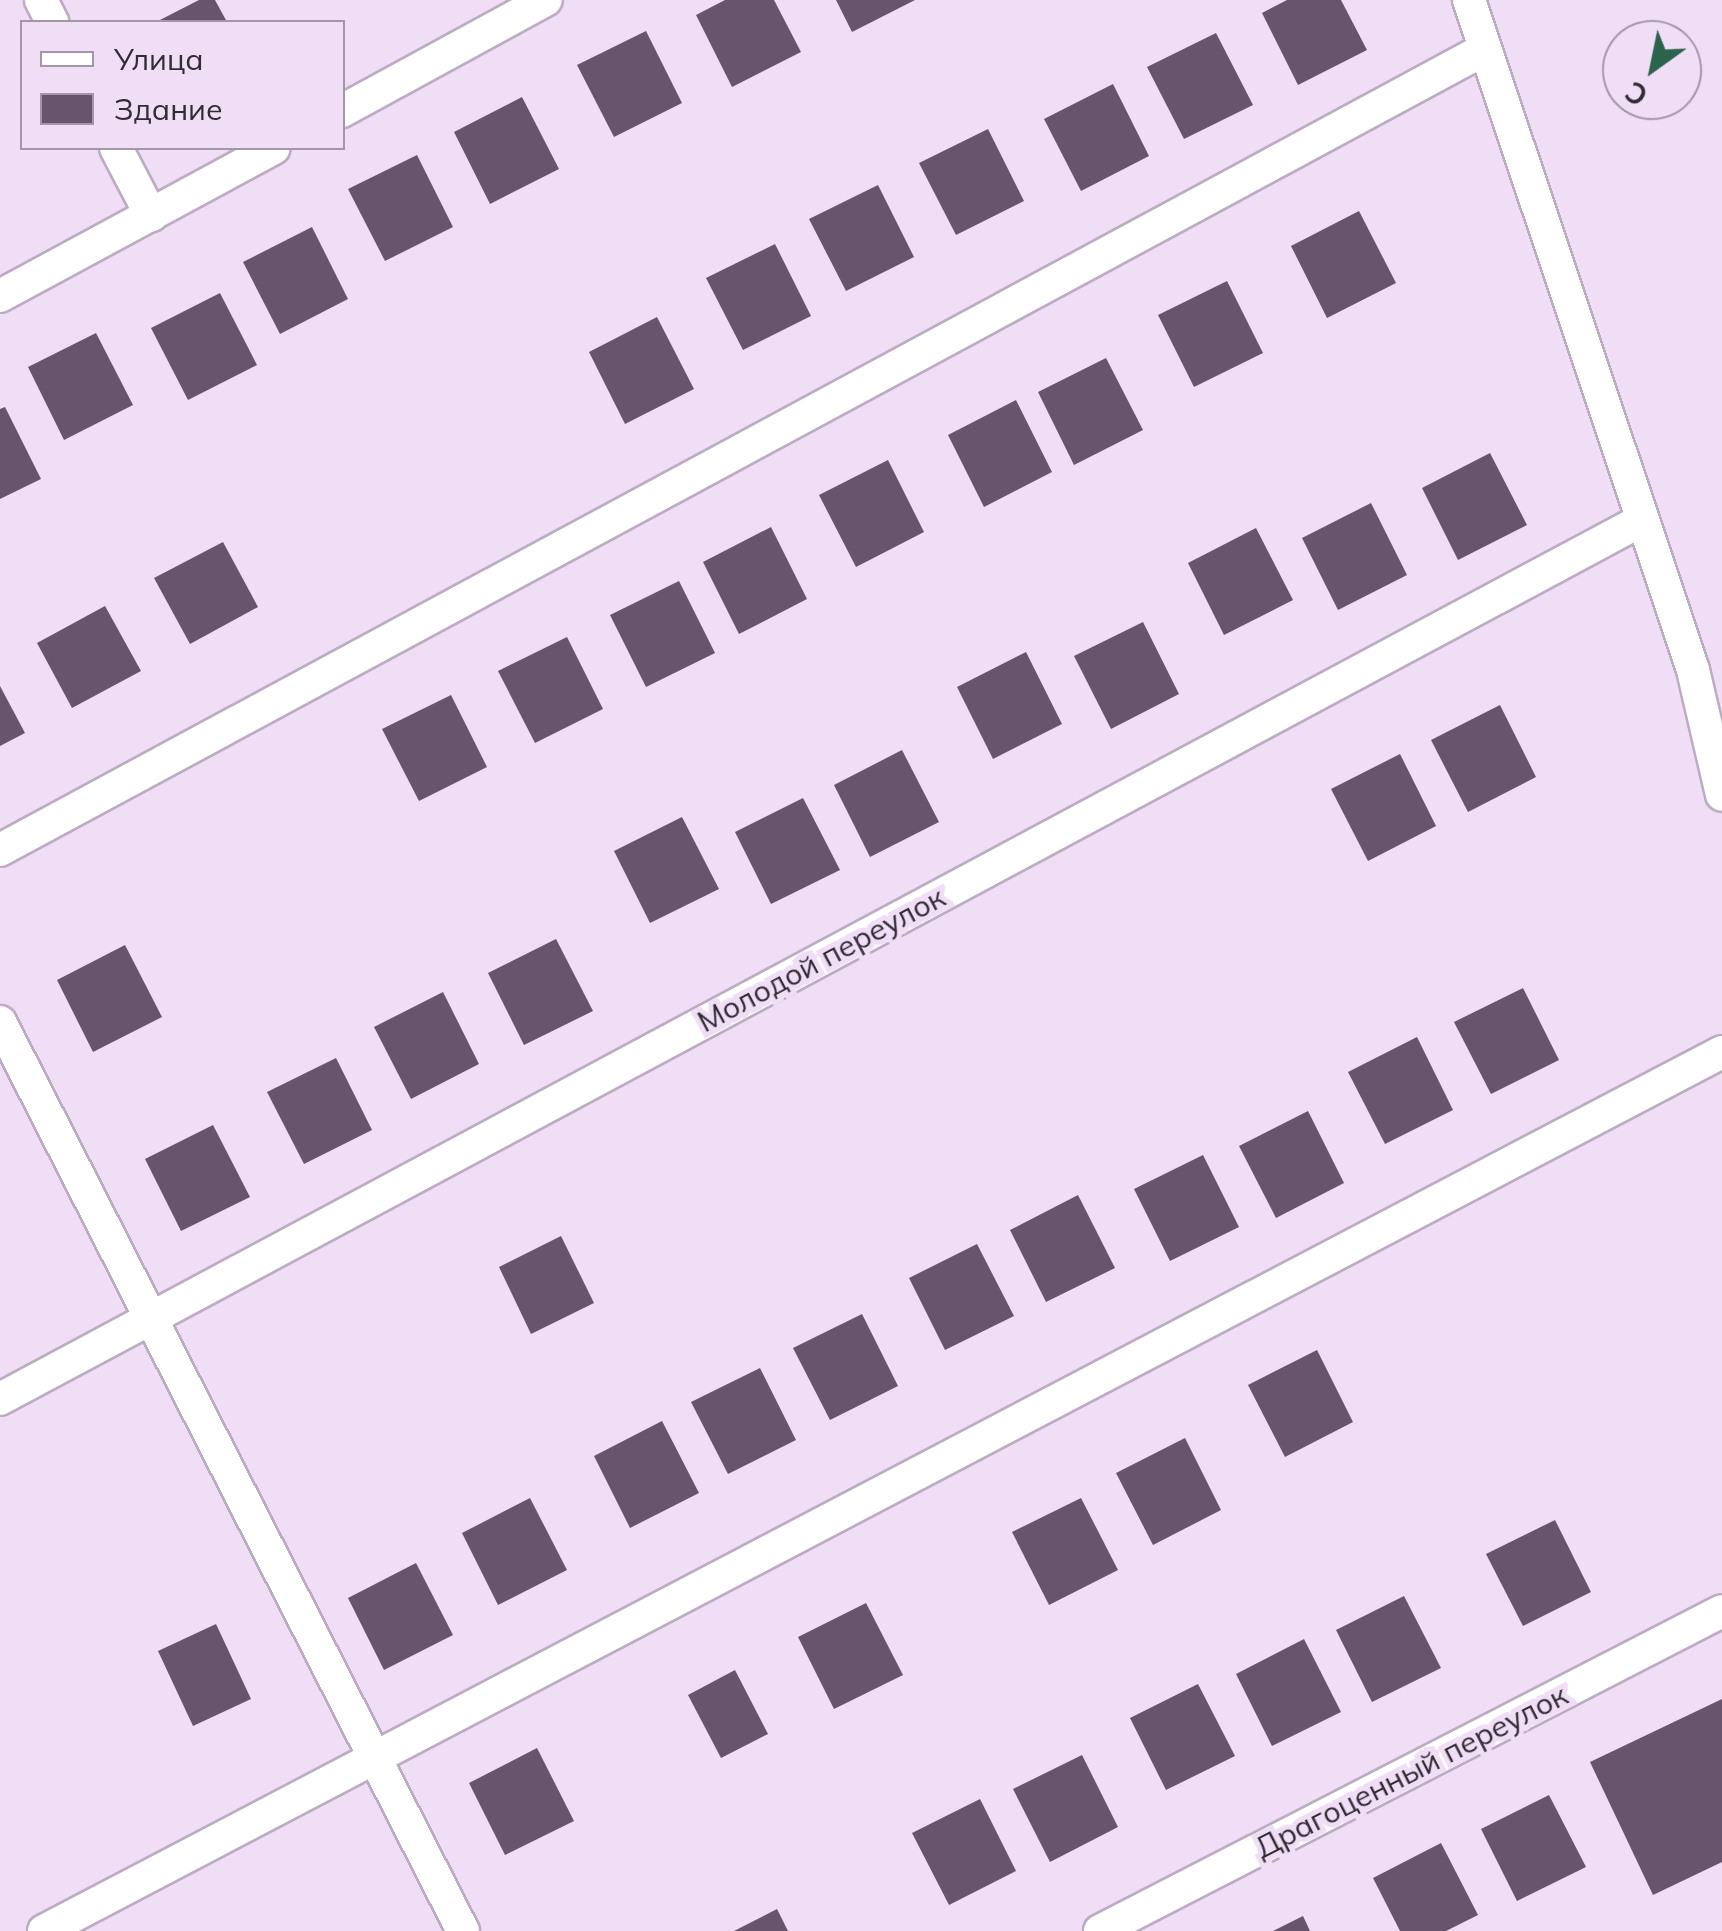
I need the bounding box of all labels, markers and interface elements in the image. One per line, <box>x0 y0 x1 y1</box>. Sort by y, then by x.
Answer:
legend <box>20 20 345 150</box>
north arrow <box>1602 20 1702 120</box>
text: Улица <box>114 40 204 78</box>
text: С <box>1619 74 1654 114</box>
text: Здание <box>114 90 223 128</box>
street label: Молодой переулок <box>691 879 951 1039</box>
street label: Драгоценный переулок <box>1249 1676 1573 1866</box>

